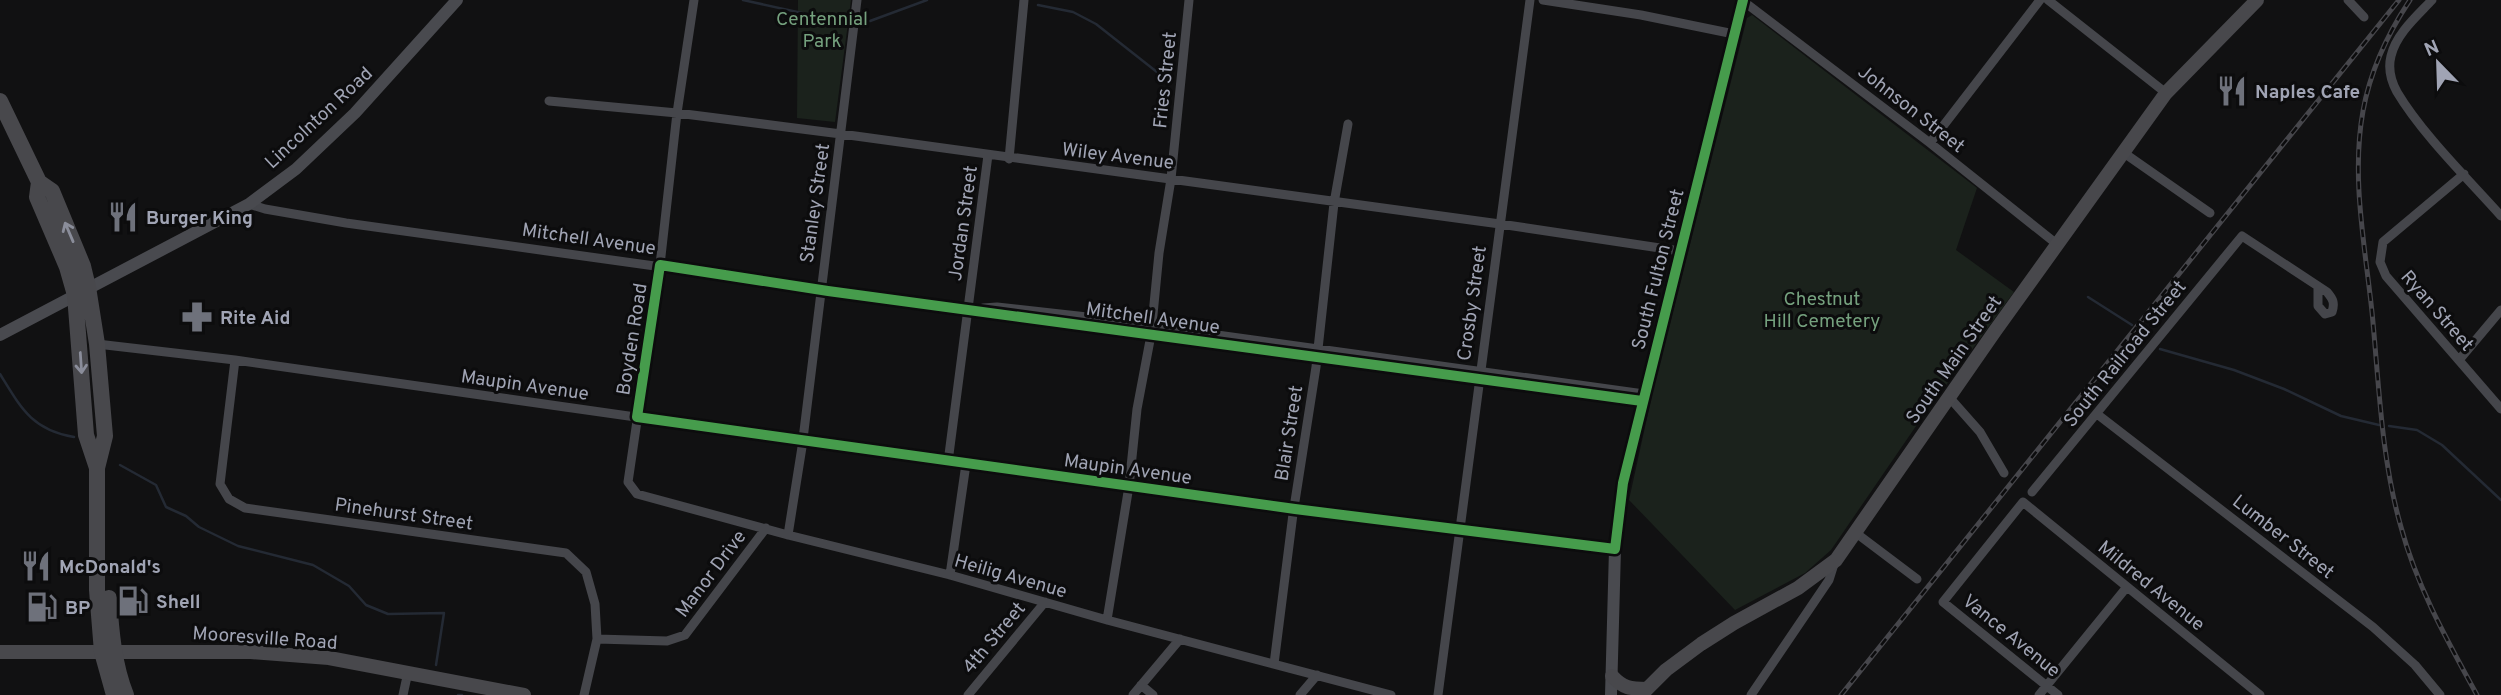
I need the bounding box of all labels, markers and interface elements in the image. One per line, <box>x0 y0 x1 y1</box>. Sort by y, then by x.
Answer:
park label: Centennial Park <box>776 8 868 54</box>
north arrow <box>2403 28 2473 98</box>
street label: Fries Street <box>1149 31 1183 130</box>
text: N <box>2421 35 2443 63</box>
street label: Johnson Street <box>1852 60 1969 159</box>
street label: Lincolnton Road <box>260 62 378 175</box>
restaurant icon: Naples Cafe <box>2215 74 2249 108</box>
place label: Naples Cafe <box>2255 81 2360 105</box>
street label: Wiley Avenue <box>1060 138 1175 176</box>
street label: Stanley Street <box>796 142 836 265</box>
street label: Jordan Street <box>944 164 984 282</box>
street label: South Fulton Street <box>1627 187 1691 352</box>
restaurant icon: Burger King <box>106 200 140 234</box>
place label: Burger King <box>146 207 253 231</box>
street label: Mitchell Avenue <box>520 219 657 261</box>
one-way arrow <box>62 221 75 243</box>
street label: Crosby Street <box>1453 244 1493 362</box>
street label: Ryan Street <box>2395 266 2478 357</box>
street label: South Railroad Street <box>2059 276 2192 433</box>
street label: Boyden Road <box>612 281 654 397</box>
park label: Chestnut Hill Cemetery <box>1764 288 1880 334</box>
street label: South Main Street <box>1901 291 2008 429</box>
street label: Mitchell Avenue <box>1084 298 1221 340</box>
pharmacy icon: Rite Aid <box>180 300 214 334</box>
place label: Rite Aid <box>220 307 290 331</box>
one-way arrow <box>75 351 88 374</box>
street label: Maupin Avenue <box>459 365 590 407</box>
street label: Blair Street <box>1271 384 1309 483</box>
street label: Maupin Avenue <box>1062 449 1193 491</box>
street label: Lumber Street <box>2227 490 2339 585</box>
street label: Pinehurst Street <box>333 493 474 537</box>
street label: Manor Drive <box>671 526 752 623</box>
street label: Mildred Avenue <box>2092 536 2209 637</box>
restaurant icon: McDonald's <box>19 549 53 583</box>
street label: Heilig Avenue <box>951 549 1070 604</box>
place label: McDonald's <box>59 556 161 580</box>
fuel station icon: Shell <box>116 584 150 618</box>
fuel station icon: BP <box>25 590 59 624</box>
street label: Vance Avenue <box>1957 590 2065 683</box>
place label: Shell <box>156 591 201 615</box>
place label: BP <box>65 597 90 621</box>
street label: 4th Street <box>958 598 1031 679</box>
street label: Mooresville Road <box>191 622 338 656</box>

